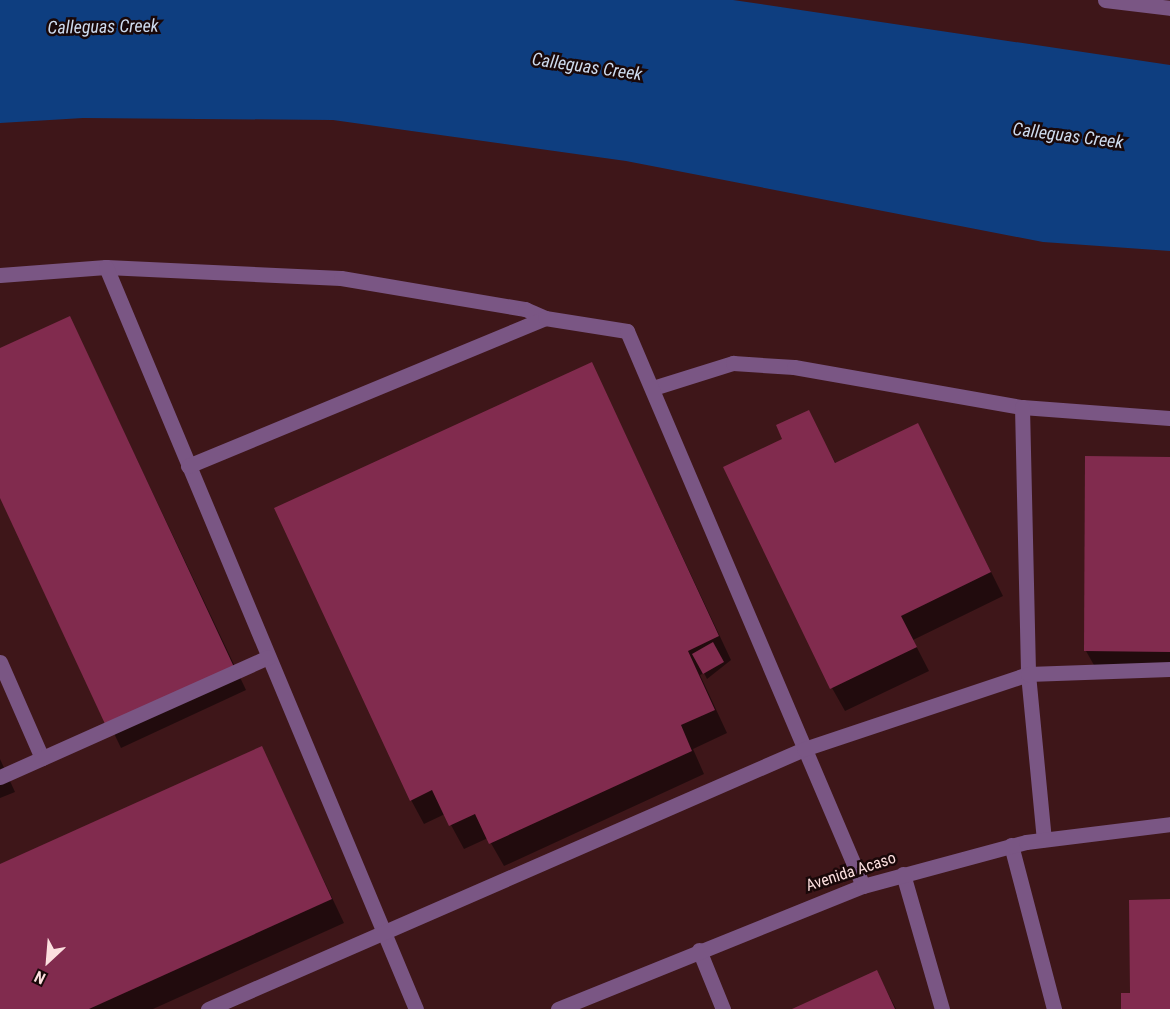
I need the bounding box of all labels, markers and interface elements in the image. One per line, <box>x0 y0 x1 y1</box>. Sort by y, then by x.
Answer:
water label: Calleguas Creek <box>47 15 159 39</box>
water label: Calleguas Creek <box>530 49 644 85</box>
water label: Calleguas Creek <box>1011 119 1125 153</box>
street label: Avenida Acaso <box>804 848 898 896</box>
north arrow <box>18 931 78 991</box>
text: N <box>31 967 48 988</box>

